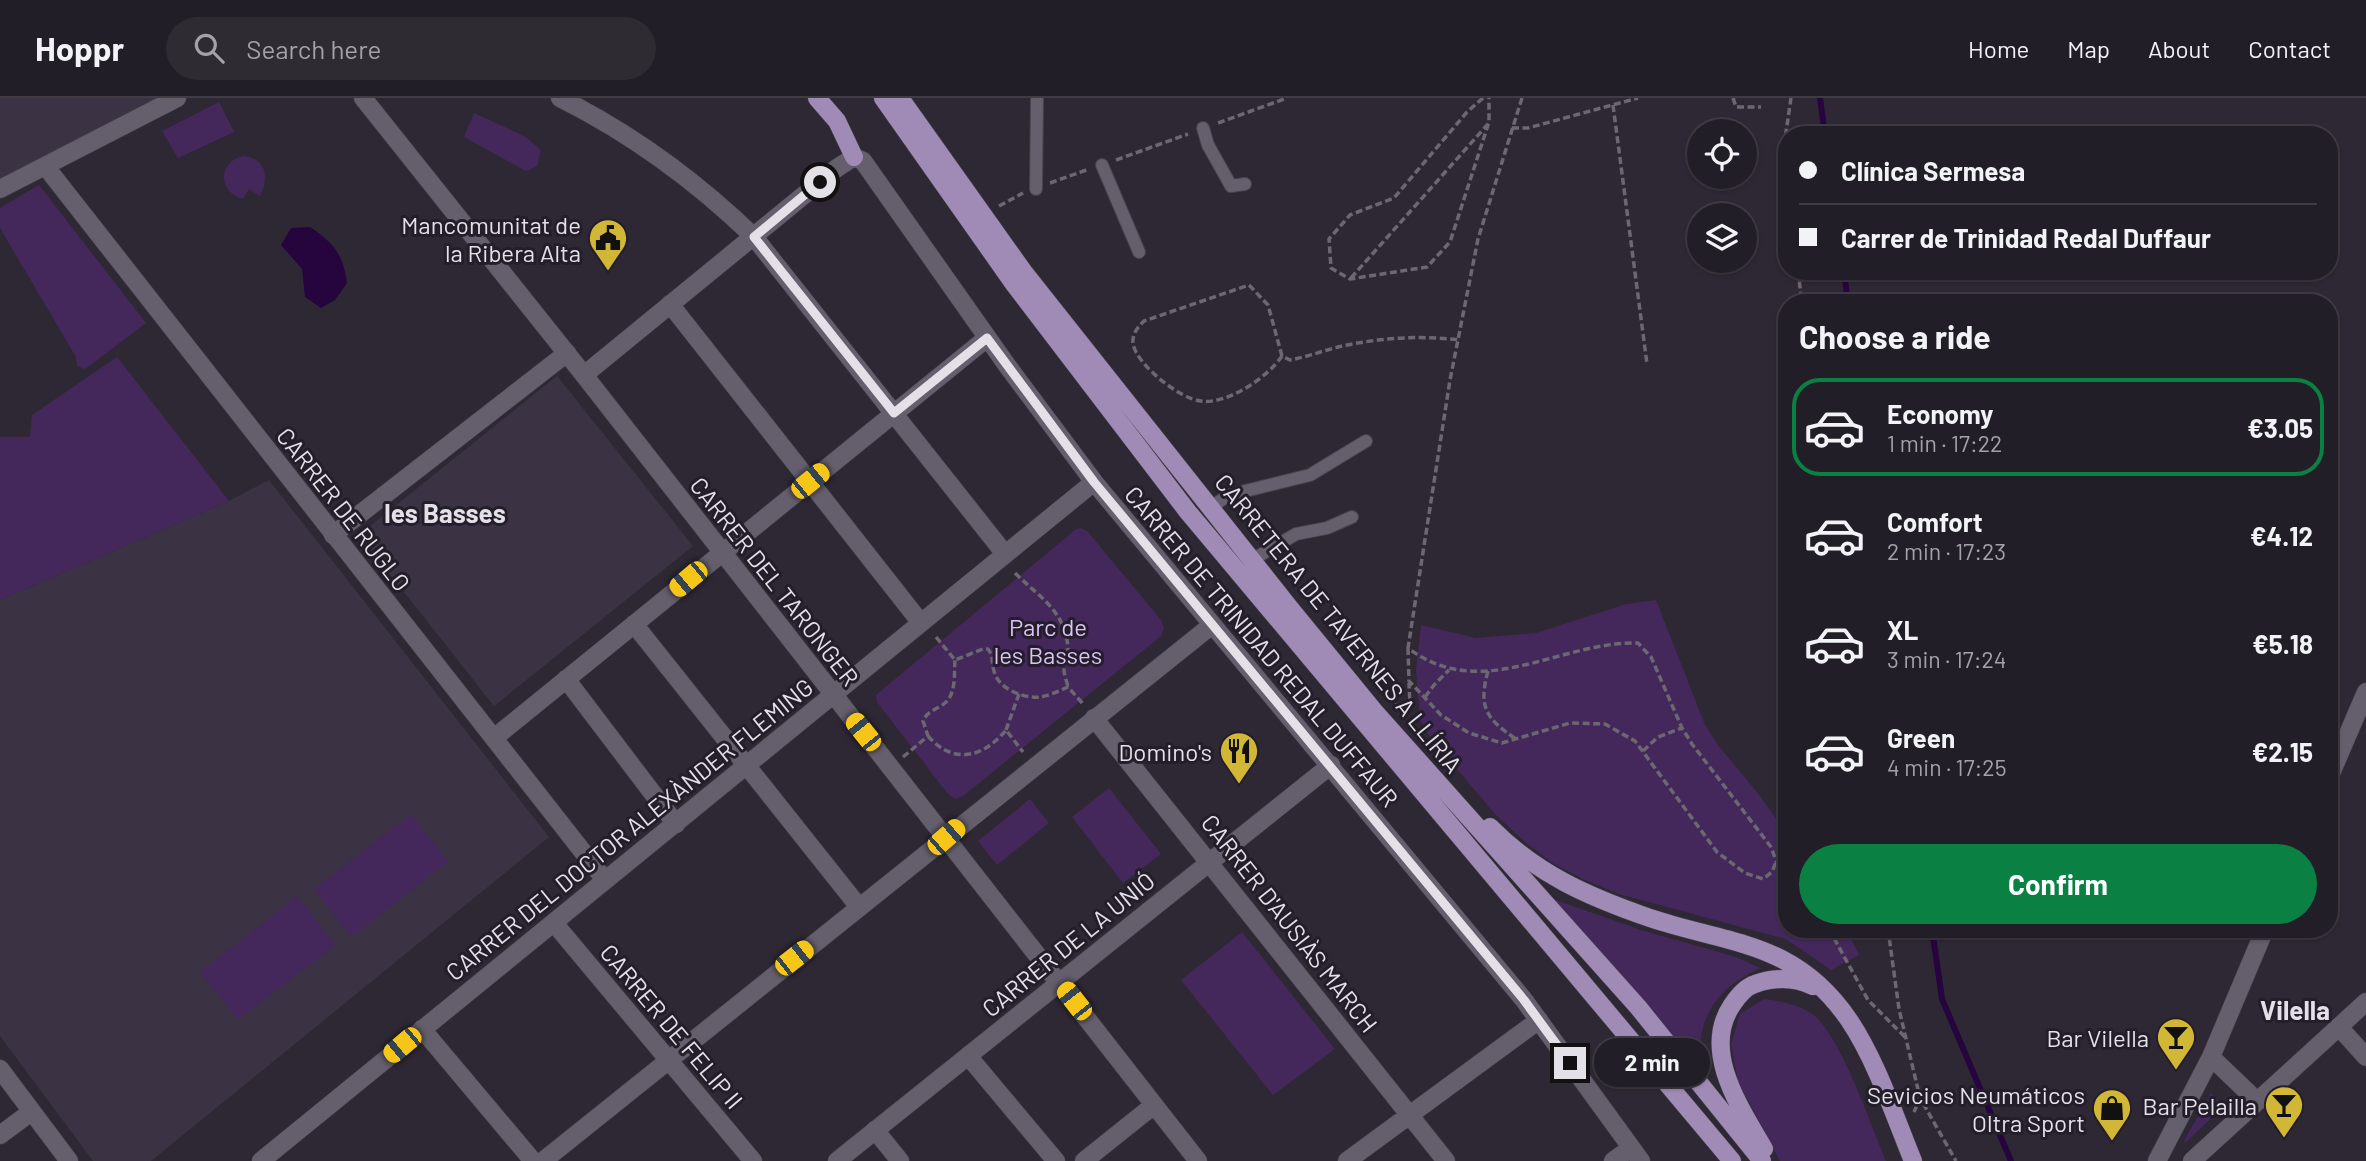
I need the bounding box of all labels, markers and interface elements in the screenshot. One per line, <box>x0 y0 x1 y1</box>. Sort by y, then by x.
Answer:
search box <box>166 17 656 80</box>
text: Hoppr <box>35 28 124 68</box>
icon: search <box>190 29 228 67</box>
text: Search here <box>246 33 381 64</box>
text: Home <box>1968 34 2029 63</box>
text: Map <box>2067 34 2110 63</box>
text: About <box>2148 34 2210 63</box>
text: Contact <box>2248 34 2331 63</box>
map controls <box>1687 119 1757 273</box>
button: locate <box>1687 119 1757 189</box>
text: Clínica Sermesa <box>1841 155 2025 186</box>
route start <box>804 166 836 198</box>
button: layers <box>1687 203 1757 273</box>
place label: Mancomunitat de la Ribera Alta <box>401 210 581 267</box>
public building icon: Mancomunitat de la Ribera Alta <box>587 217 629 272</box>
text: Carrer de Trinidad Redal Duffaur <box>1841 222 2211 253</box>
text: Choose a ride <box>1799 317 1991 355</box>
icon: car <box>1803 396 1866 459</box>
text: Economy <box>1887 398 1993 429</box>
text: €3.05 <box>2247 412 2313 443</box>
street label: CARRER DE RUGLO <box>271 421 417 597</box>
text: 1 min · 17:22 <box>1887 429 2002 457</box>
car <box>788 460 833 502</box>
street label: CARRETERA DE TAVERNES A LLÍRIA <box>1209 468 1469 778</box>
street label: CARRER DEL TARONGER <box>684 471 866 691</box>
street label: CARRER DE TRINIDAD REDAL DUFFAUR <box>1119 480 1405 812</box>
district label: les Basses <box>384 497 506 528</box>
icon: car <box>1803 504 1866 567</box>
text: Comfort <box>1887 506 1983 537</box>
text: €4.12 <box>2250 520 2313 551</box>
text: 2 min · 17:23 <box>1887 537 2006 565</box>
car <box>666 557 711 601</box>
park label: Parc de les Basses <box>994 612 1102 669</box>
icon: car <box>1803 612 1866 675</box>
text: XL <box>1887 614 1918 645</box>
text: €5.18 <box>2252 628 2313 659</box>
text: 3 min · 17:24 <box>1887 645 2007 673</box>
street label: CARRER DEL DOCTOR ALEXÀNDER FLEMING <box>440 672 818 986</box>
car <box>842 709 885 755</box>
icon: car <box>1803 720 1866 783</box>
text: Green <box>1887 722 1955 753</box>
restaurant icon: Domino's <box>1218 730 1260 785</box>
text: €2.15 <box>2252 736 2313 767</box>
place label: Domino's <box>1118 737 1212 766</box>
text: 4 min · 17:25 <box>1887 753 2006 781</box>
street label: CARRER D'AUSIÀS MARCH <box>1196 808 1384 1038</box>
car <box>924 815 969 859</box>
button: Confirm <box>1799 844 2317 924</box>
street label: CARRER DE LA UNIÓ <box>976 866 1160 1022</box>
car <box>771 937 818 979</box>
street label: CARRER DE FELIP II <box>595 938 749 1114</box>
car <box>1053 978 1096 1024</box>
district label: Vilella <box>2260 994 2330 1025</box>
bar icon: Bar Vilella <box>2155 1016 2197 1071</box>
car <box>380 1023 425 1067</box>
place label: Bar Vilella <box>2046 1023 2149 1052</box>
callout: 2 min <box>1594 1038 1710 1088</box>
route end <box>1554 1047 1586 1079</box>
text: 2 min <box>1624 1048 1680 1076</box>
place label: Sevicios Neumáticos Oltra Sport <box>1867 1080 2085 1137</box>
bar icon: Bar Pelailla <box>2263 1084 2305 1139</box>
shop icon: Sevicios Neumáticos Oltra Sport <box>2091 1087 2133 1142</box>
place label: Bar Pelailla <box>2143 1091 2257 1120</box>

